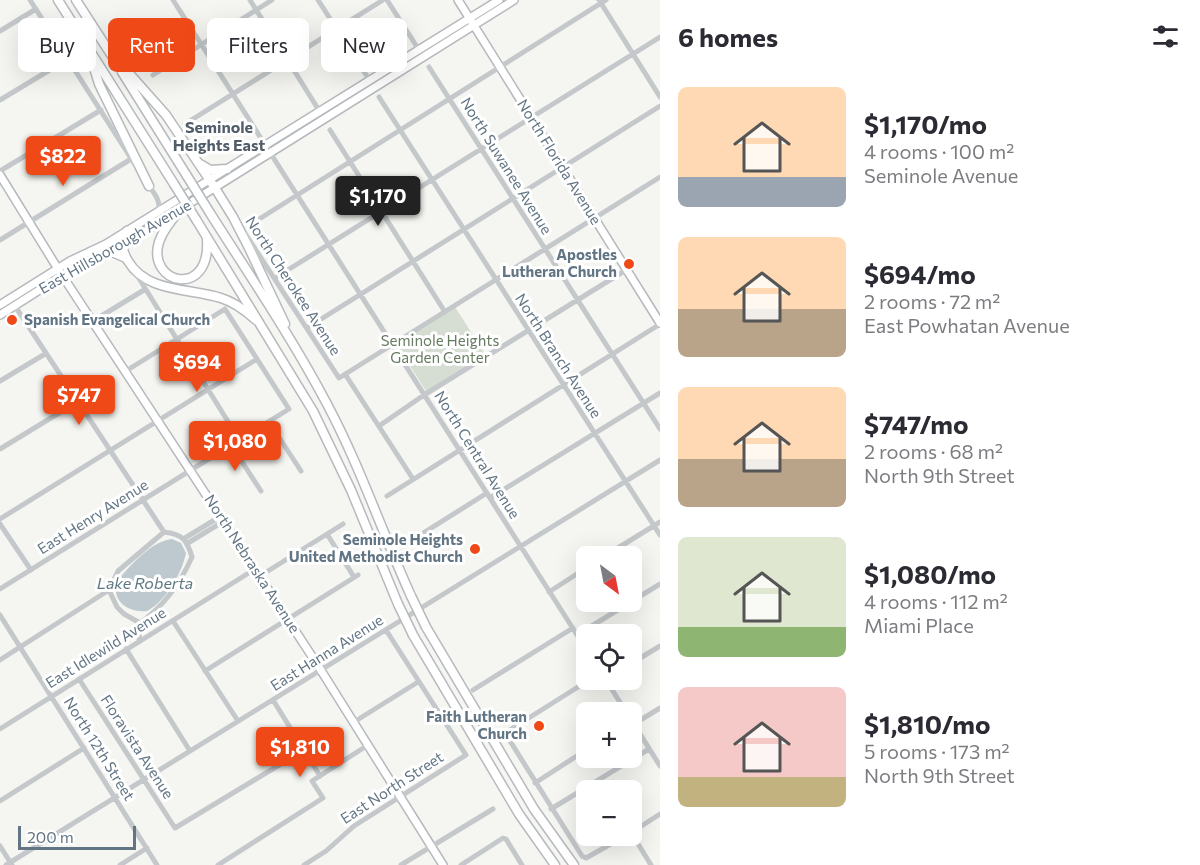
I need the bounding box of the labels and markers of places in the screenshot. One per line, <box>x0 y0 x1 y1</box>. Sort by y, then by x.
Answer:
pin: $822 <box>27 136 99 187</box>
pin: $1,170 <box>329 176 427 227</box>
place label: Apostles Lutheran Church <box>502 245 617 280</box>
marker: Apostles Lutheran Church <box>622 257 636 271</box>
place label: Spanish Evangelical Church <box>24 310 210 328</box>
marker: Spanish Evangelical Church <box>5 313 19 327</box>
pin: $694 <box>161 342 233 393</box>
pin: $747 <box>43 375 115 426</box>
pin: $1,080 <box>186 421 284 472</box>
place label: Seminole Heights United Methodist Church <box>289 530 463 565</box>
marker: Seminole Heights United Methodist Church <box>468 542 482 556</box>
place label: Faith Lutheran Church <box>426 707 527 742</box>
marker: Faith Lutheran Church <box>532 719 546 733</box>
pin: $1,810 <box>251 727 349 778</box>

